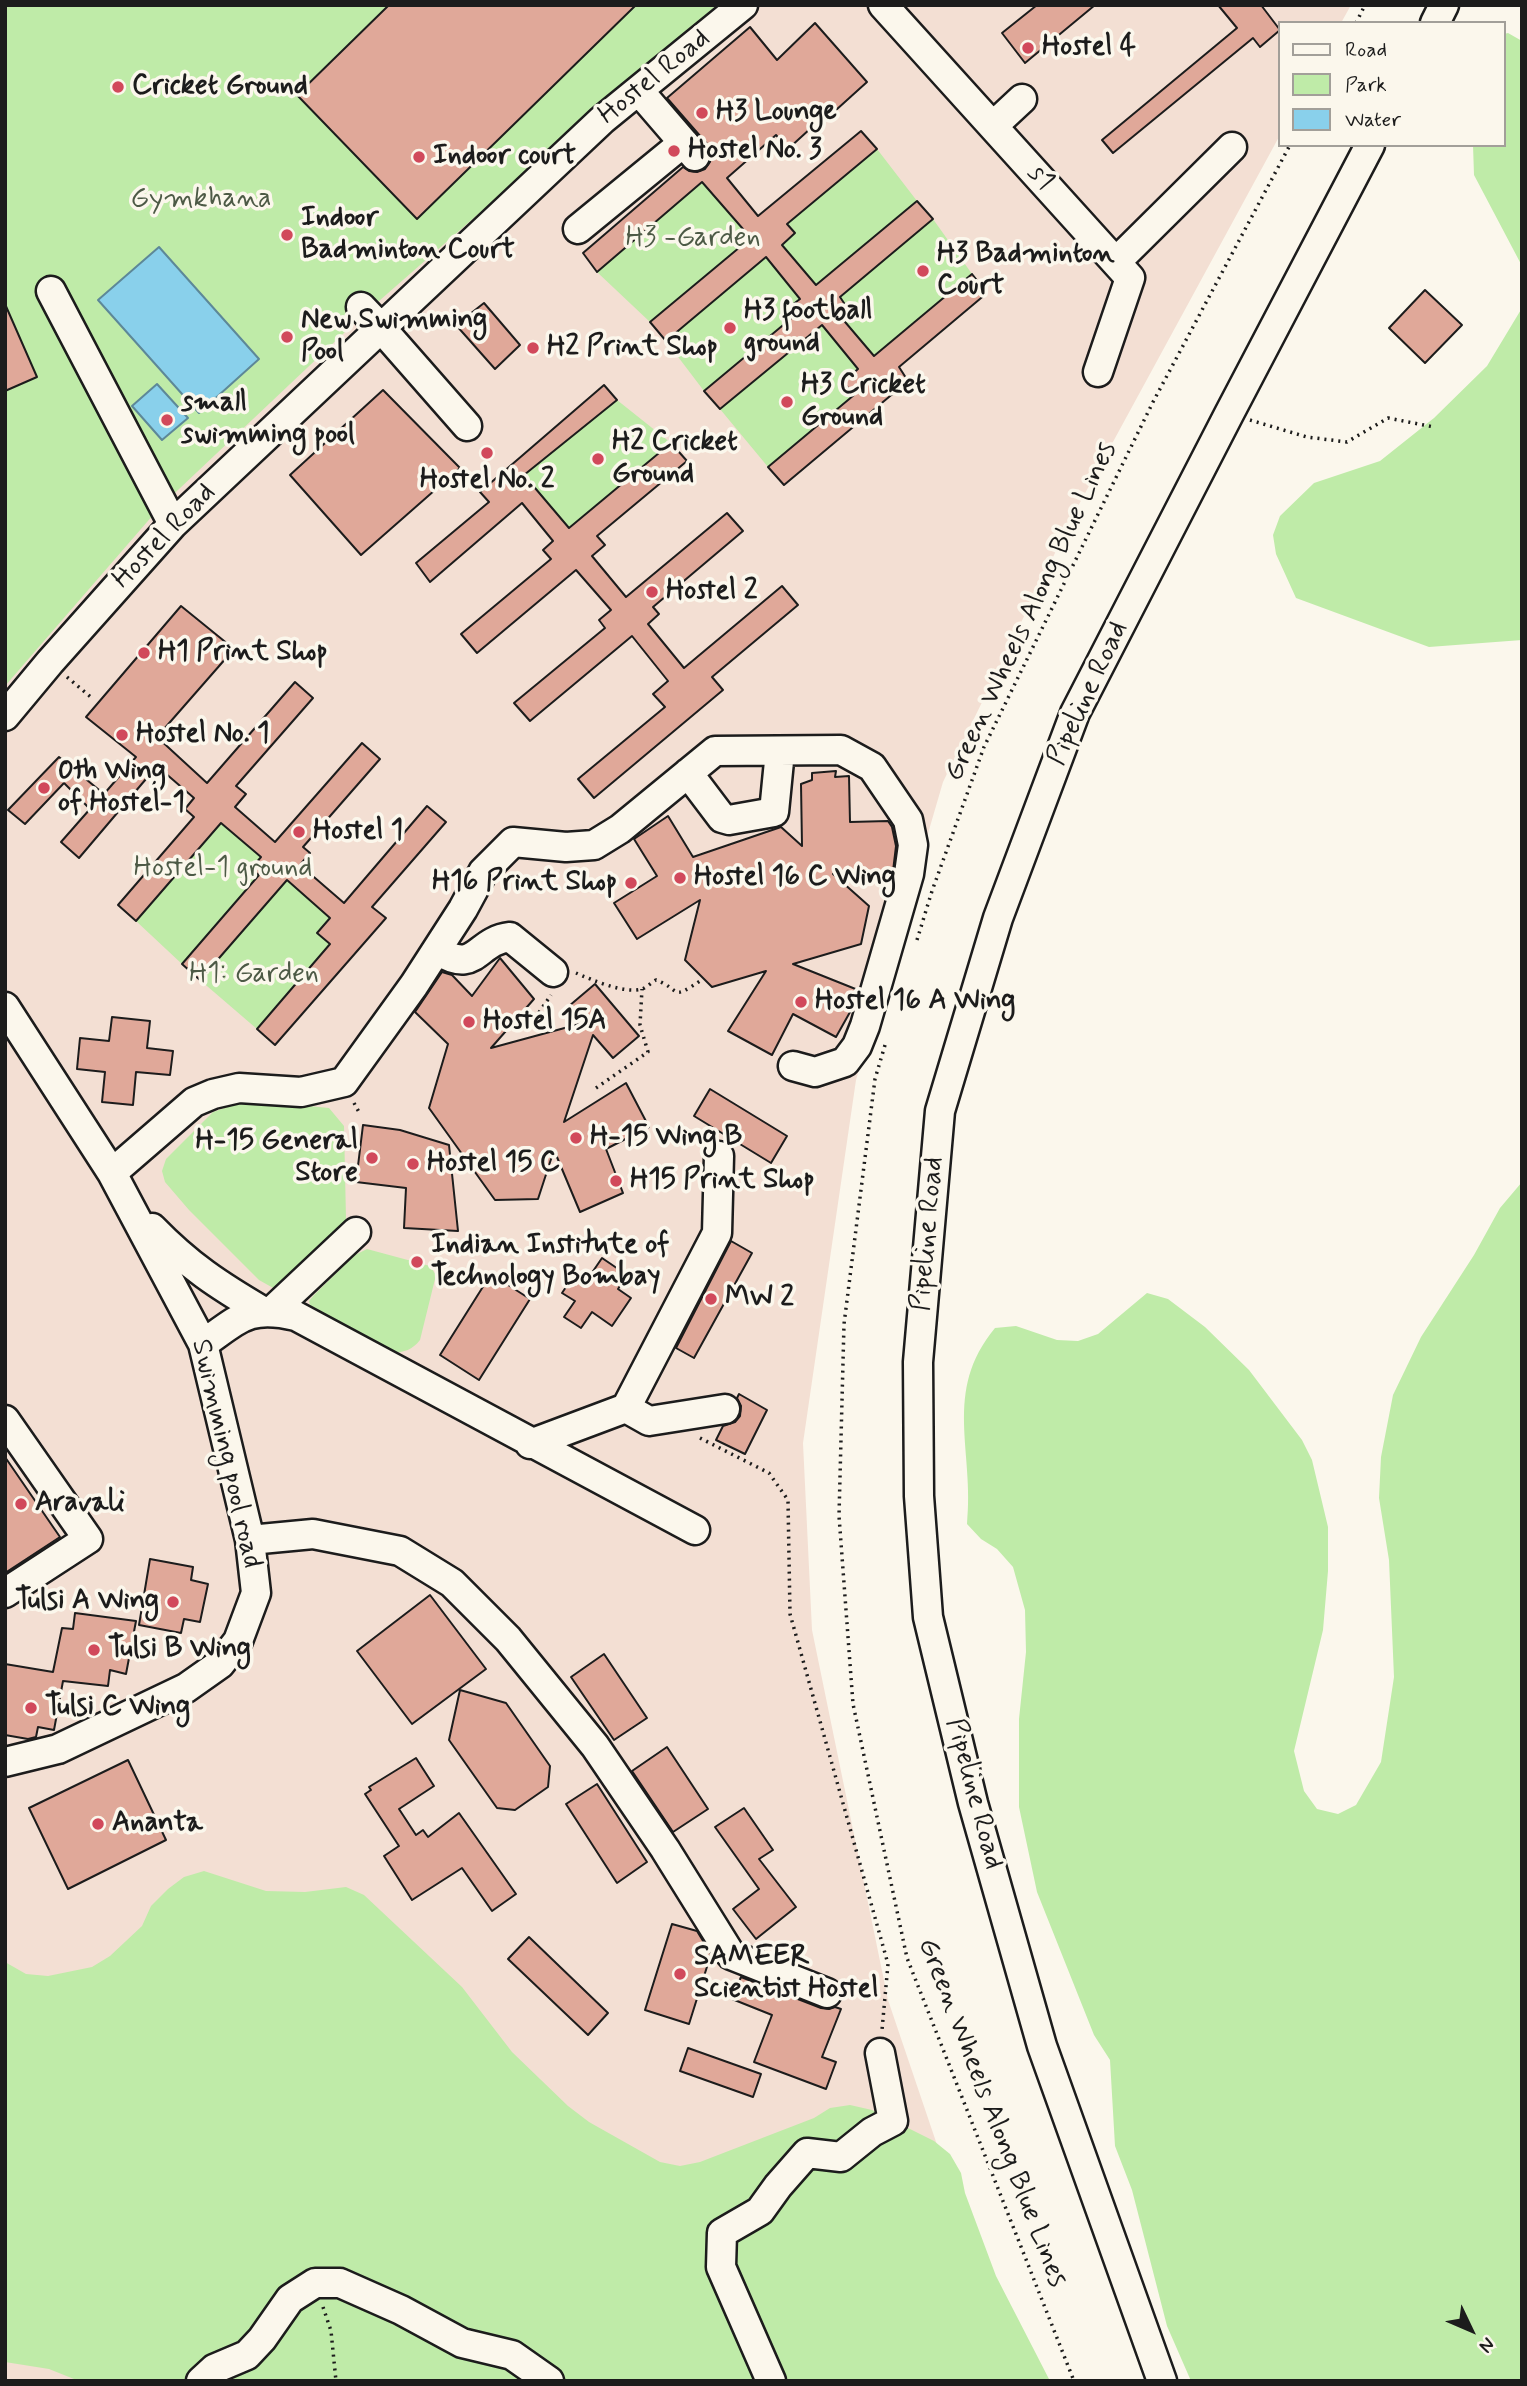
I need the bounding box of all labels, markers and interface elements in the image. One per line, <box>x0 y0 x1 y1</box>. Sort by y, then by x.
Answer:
legend <box>1278 21 1506 147</box>
street label: Hostel Road <box>592 23 718 133</box>
place label: Hostel 4 <box>1042 31 1136 65</box>
text: Road <box>1345 36 1387 64</box>
marker: Hostel 4 <box>1020 40 1036 56</box>
place label: Cricket Ground <box>132 70 308 104</box>
text: Park <box>1345 71 1387 99</box>
marker: Cricket Ground <box>110 79 126 95</box>
place label: H3 Lounge <box>716 96 837 130</box>
marker: H3 Lounge <box>694 105 710 121</box>
text: Water <box>1345 106 1401 134</box>
place label: Hostel No. 3 <box>688 134 822 168</box>
place label: Indoor court <box>433 140 576 174</box>
marker: Hostel No. 3 <box>666 143 682 159</box>
marker: Indoor court <box>411 149 427 165</box>
street label: s1 <box>1019 158 1061 198</box>
park label: Gymkhana <box>130 183 272 217</box>
place label: Indoor Badminton Court <box>301 202 515 268</box>
park label: H3 -Garden <box>625 222 761 256</box>
marker: Indoor Badminton Court <box>279 227 295 243</box>
place label: H3 Badminton Court <box>937 238 1115 304</box>
marker: H3 Badminton Court <box>915 263 931 279</box>
place label: H3 football ground <box>744 295 872 361</box>
place label: New Swimming Pool <box>301 304 487 370</box>
marker: H3 football ground <box>722 320 738 336</box>
marker: New Swimming Pool <box>279 329 295 345</box>
place label: H2 Print Shop <box>547 331 718 365</box>
marker: H2 Print Shop <box>525 340 541 356</box>
place label: H3 Cricket Ground <box>801 369 926 435</box>
place label: small swimming pool <box>181 387 355 453</box>
marker: H3 Cricket Ground <box>779 394 795 410</box>
marker: small swimming pool <box>159 412 175 428</box>
place label: H2 Cricket Ground <box>612 426 738 492</box>
street label: Green Wheels Along Blue Lines <box>938 437 1126 787</box>
marker: Hostel No. 2 <box>479 445 495 461</box>
marker: H2 Cricket Ground <box>590 451 606 467</box>
place label: Hostel No. 2 <box>420 464 554 498</box>
street label: Hostel Road <box>106 477 224 597</box>
place label: Hostel 2 <box>666 575 758 609</box>
marker: Hostel 2 <box>644 584 660 600</box>
street label: Pipeline Road <box>1041 617 1137 771</box>
place label: H1 Print Shop <box>158 636 328 670</box>
marker: H1 Print Shop <box>136 645 152 661</box>
place label: Hostel No. 1 <box>136 718 270 752</box>
marker: Hostel No. 1 <box>114 727 130 743</box>
place label: 0th Wing of Hostel-1 <box>58 755 185 821</box>
marker: 0th Wing of Hostel-1 <box>36 780 52 796</box>
place label: Hostel 1 <box>313 815 403 849</box>
marker: Hostel 1 <box>291 824 307 840</box>
park label: Hostel-1 ground <box>134 852 312 886</box>
place label: Hostel 16 C Wing <box>694 861 896 895</box>
place label: H16 Print Shop <box>432 866 617 900</box>
marker: Hostel 16 C Wing <box>672 870 688 886</box>
marker: H16 Print Shop <box>623 875 639 891</box>
park label: H1: Garden <box>189 958 319 992</box>
place label: Hostel 16 A Wing <box>815 985 1015 1019</box>
marker: Hostel 16 A Wing <box>793 994 809 1010</box>
place label: Hostel 15A <box>483 1005 607 1039</box>
marker: Hostel 15A <box>461 1014 477 1030</box>
place label: H-15 Wing B <box>590 1121 742 1155</box>
place label: H-15 General Store <box>196 1125 358 1191</box>
marker: H-15 Wing B <box>568 1130 584 1146</box>
place label: Hostel 15 C <box>427 1147 560 1181</box>
marker: H-15 General Store <box>364 1150 380 1166</box>
street label: Pipeline Road <box>906 1155 952 1313</box>
marker: Hostel 15 C <box>405 1156 421 1172</box>
place label: H15 Print Shop <box>630 1164 814 1198</box>
marker: H15 Print Shop <box>608 1173 624 1189</box>
place label: Indian Institute of Technology Bombay <box>431 1229 669 1295</box>
marker: Indian Institute of Technology Bombay <box>409 1254 425 1270</box>
place label: MW 2 <box>725 1282 794 1316</box>
marker: MW 2 <box>703 1291 719 1307</box>
street label: Swimming pool road <box>182 1336 268 1572</box>
place label: Aravali <box>35 1487 125 1521</box>
marker: Aravali <box>13 1496 29 1512</box>
place label: Tulsi A Wing <box>15 1585 159 1619</box>
marker: Tulsi A Wing <box>165 1594 181 1610</box>
place label: Tulsi B Wing <box>108 1633 251 1667</box>
marker: Tulsi B Wing <box>86 1642 102 1658</box>
place label: Tulsi C Wing <box>45 1691 190 1725</box>
marker: Tulsi C Wing <box>23 1700 39 1716</box>
street label: Pipeline Road <box>937 1715 1009 1873</box>
place label: Ananta <box>112 1807 203 1841</box>
marker: Ananta <box>90 1816 106 1832</box>
street label: Green Wheels Along Blue Lines <box>909 1934 1073 2292</box>
place label: SAMEER Scientist Hostel <box>694 1941 878 2007</box>
marker: SAMEER Scientist Hostel <box>672 1966 688 1982</box>
north arrow <box>1436 2295 1506 2365</box>
text: N <box>1473 2332 1500 2358</box>

